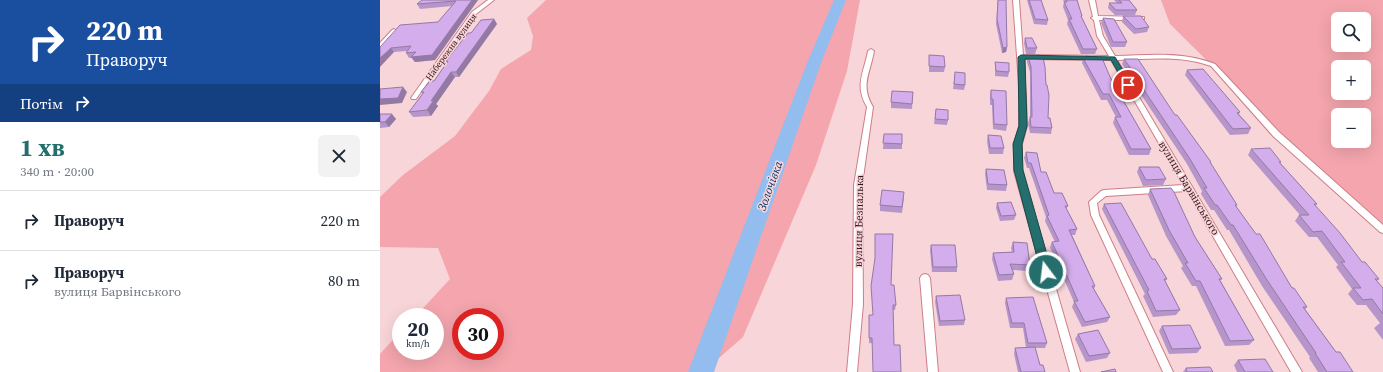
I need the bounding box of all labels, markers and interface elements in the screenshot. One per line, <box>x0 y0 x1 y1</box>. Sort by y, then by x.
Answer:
text: 220 m <box>86 11 163 49</box>
street label: Набережна вулиця <box>423 11 480 83</box>
map controls <box>1331 12 1371 148</box>
button: search <box>1331 12 1371 52</box>
icon: right <box>20 16 72 68</box>
text: Праворуч <box>86 47 168 72</box>
button: + <box>1331 60 1371 100</box>
pin <box>1111 68 1145 102</box>
icon: arrive <box>1117 74 1139 96</box>
icon: right <box>71 92 93 114</box>
text: Потім <box>20 93 63 114</box>
button: − <box>1331 108 1371 148</box>
text: 1 хв <box>20 131 65 164</box>
button: close <box>318 135 360 177</box>
street label: вулиця Барвінського <box>1155 138 1223 238</box>
water label: Золочівка <box>754 158 787 213</box>
text: 340 m · 20:00 <box>20 163 94 180</box>
street label: вулиця Безпалька <box>851 174 867 267</box>
icon: right <box>20 210 42 232</box>
text: Праворуч <box>54 210 124 231</box>
text: 220 m <box>320 210 360 231</box>
position arrow <box>1025 251 1067 293</box>
text: Праворуч <box>54 262 124 283</box>
icon: right <box>20 270 42 292</box>
text: 80 m <box>328 270 360 291</box>
text: вулиця Барвінського <box>54 283 181 300</box>
speed limit sign: 30 <box>452 308 504 360</box>
text: 20 <box>407 315 429 343</box>
text: km/h <box>406 337 430 350</box>

